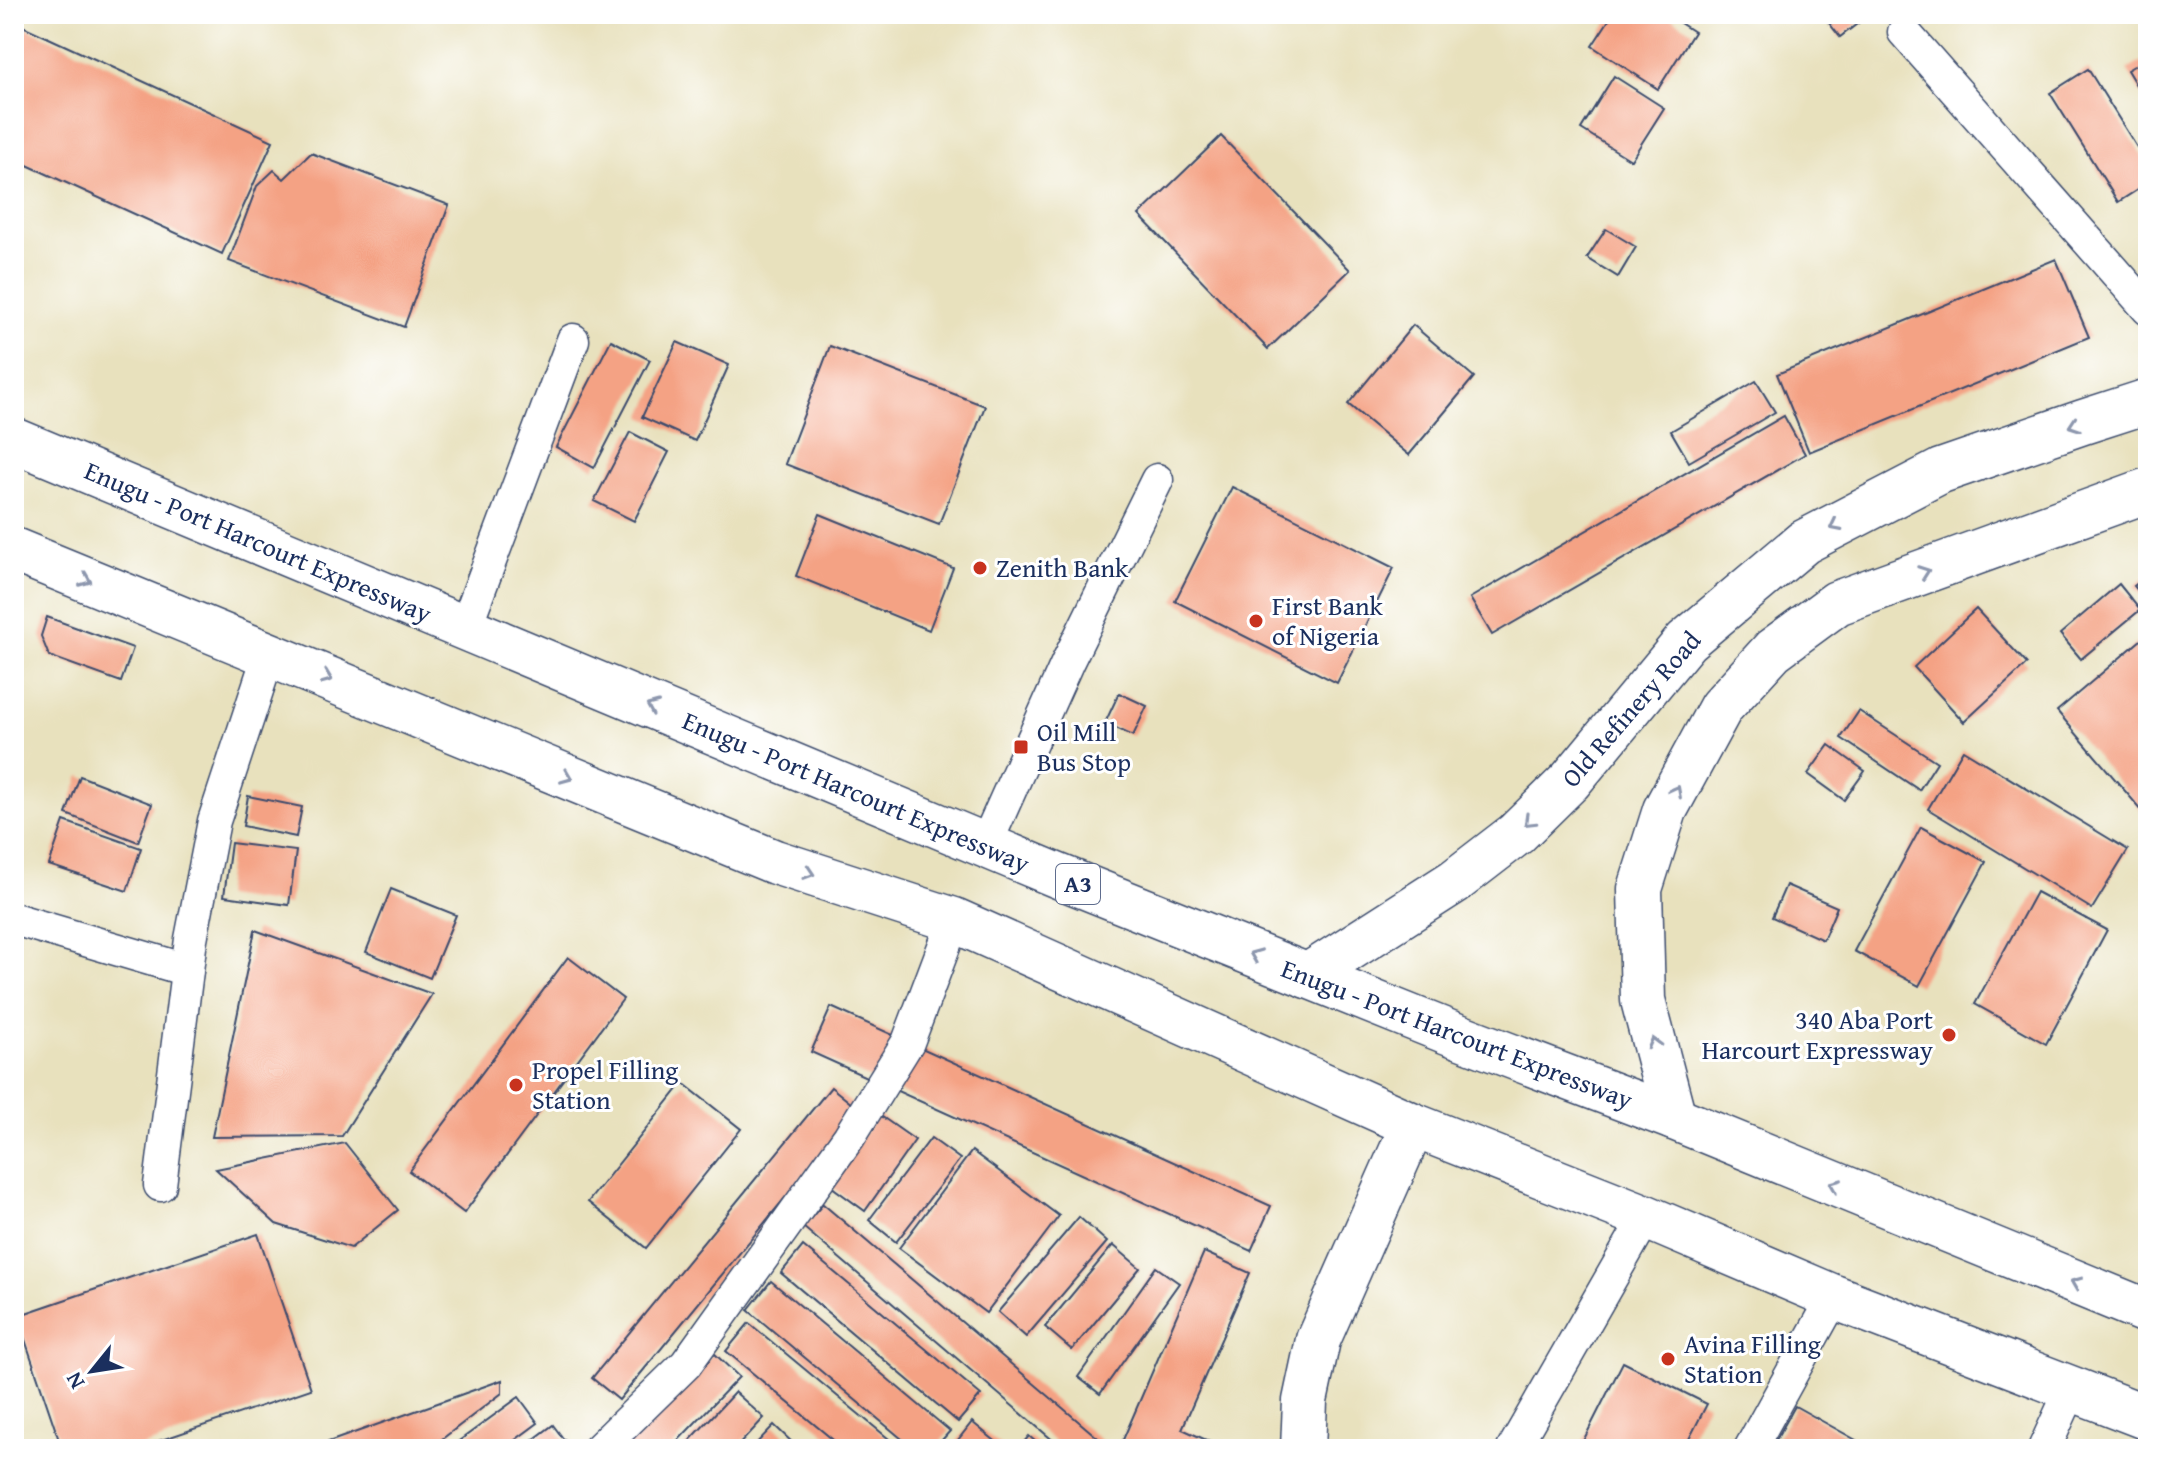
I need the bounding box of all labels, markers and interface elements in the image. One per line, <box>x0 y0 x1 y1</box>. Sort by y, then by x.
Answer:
one-way arrow <box>2067 415 2081 432</box>
street label: Enugu - Port Harcourt Expressway <box>79 451 438 632</box>
one-way arrow <box>1828 517 1843 532</box>
place label: Zenith Bank <box>996 548 1129 587</box>
marker: Zenith Bank <box>971 559 989 577</box>
one-way arrow <box>1916 565 1930 582</box>
one-way arrow <box>78 570 92 586</box>
place label: First Bank of Nigeria <box>1272 586 1384 655</box>
marker: First Bank of Nigeria <box>1247 612 1265 630</box>
street label: Old Refinery Road <box>1552 622 1710 795</box>
one-way arrow <box>319 668 333 685</box>
one-way arrow <box>646 700 660 716</box>
street label: Enugu - Port Harcourt Expressway <box>677 701 1036 882</box>
place label: Oil Mill Bus Stop <box>1037 712 1131 781</box>
marker: Oil Mill Bus Stop <box>1012 738 1030 756</box>
one-way arrow <box>559 767 573 784</box>
one-way arrow <box>1666 784 1681 799</box>
one-way arrow <box>1524 812 1538 827</box>
one-way arrow <box>801 864 815 880</box>
road number: A3 <box>1056 864 1100 904</box>
one-way arrow <box>1249 948 1263 965</box>
street label: Enugu - Port Harcourt Expressway <box>1276 948 1638 1119</box>
place label: 340 Aba Port Harcourt Expressway <box>1702 1000 1933 1069</box>
marker: 340 Aba Port Harcourt Expressway <box>1940 1026 1958 1044</box>
one-way arrow <box>1647 1036 1664 1050</box>
place label: Propel Filling Station <box>532 1050 678 1119</box>
marker: Propel Filling Station <box>507 1076 525 1094</box>
one-way arrow <box>1829 1178 1843 1194</box>
one-way arrow <box>2070 1276 2084 1292</box>
place label: Avina Filling Station <box>1684 1324 1821 1393</box>
north arrow <box>52 1331 132 1411</box>
marker: Avina Filling Station <box>1659 1350 1677 1368</box>
text: N <box>57 1366 92 1395</box>

